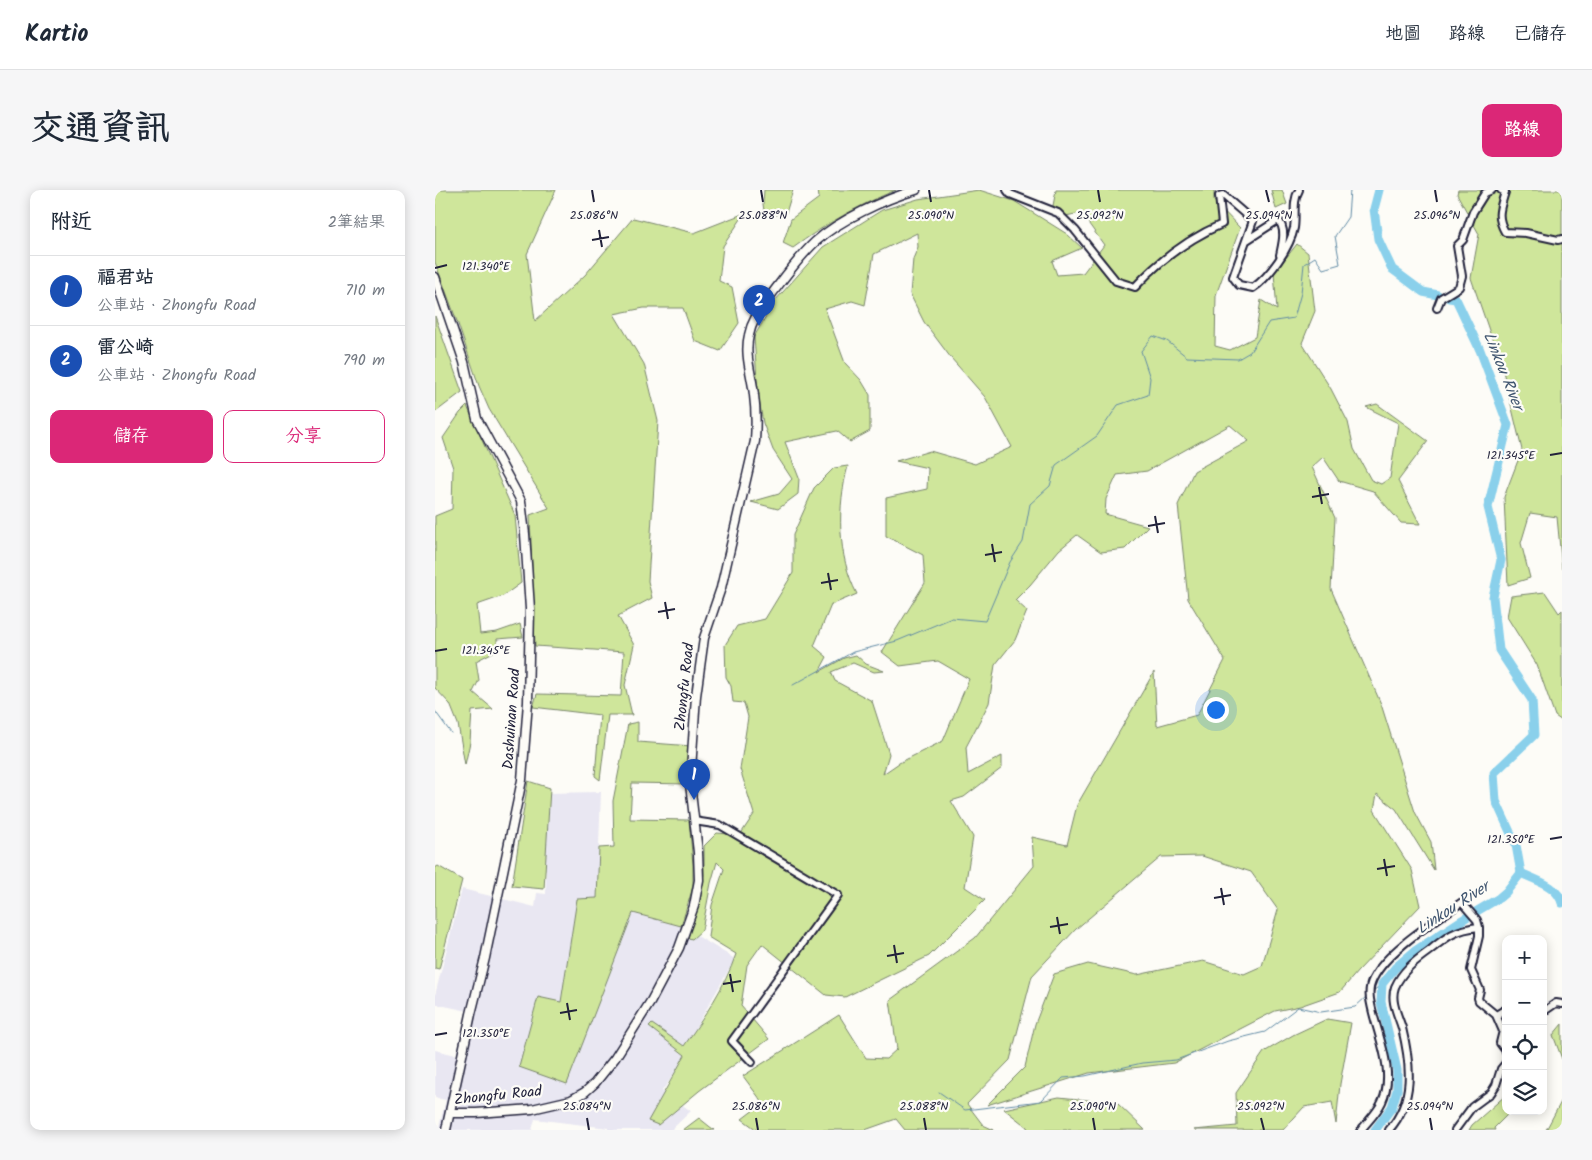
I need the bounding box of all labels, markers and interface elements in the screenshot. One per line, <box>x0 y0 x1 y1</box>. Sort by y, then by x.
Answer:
text: Kartio <box>25 15 88 54</box>
text: 地圖 <box>1385 20 1421 49</box>
text: 路線 <box>1449 20 1485 49</box>
text: 已儲存 <box>1513 20 1567 49</box>
text: 交通資訊 <box>30 102 170 158</box>
button: 路線 <box>1482 104 1562 157</box>
text: 附近 <box>50 206 92 239</box>
text: 25.086°N <box>570 206 618 225</box>
text: 25.088°N <box>739 206 787 225</box>
text: 25.090°N <box>908 206 954 225</box>
text: 25.092°N <box>1076 206 1124 225</box>
text: 25.094°N <box>1246 206 1292 225</box>
text: 25.096°N <box>1414 206 1460 225</box>
text: 2筆結果 <box>328 210 385 235</box>
text: 121.340°E <box>462 257 511 276</box>
text: 福君站 <box>97 263 154 293</box>
text: 1 <box>64 278 68 303</box>
text: 710 m <box>345 278 385 303</box>
pin: 2 <box>743 285 775 326</box>
text: 公車站 · Zhongfu Road <box>97 293 256 318</box>
water label: Linkou River <box>1476 328 1531 417</box>
text: 雷公崎 <box>97 333 154 363</box>
text: 2 <box>61 348 71 373</box>
text: 790 m <box>343 348 385 373</box>
text: 公車站 · Zhongfu Road <box>97 363 256 388</box>
button: 儲存 <box>50 410 213 463</box>
button: 分享 <box>223 410 385 463</box>
text: 121.345°E <box>1487 446 1536 465</box>
text: 121.345°E <box>462 641 511 660</box>
street label: Zhongfu Road <box>668 641 702 732</box>
street label: Dashuinan Road <box>497 667 528 770</box>
your location <box>1203 697 1229 723</box>
pin: 1 <box>678 759 710 800</box>
text: 121.350°E <box>1487 830 1536 849</box>
water label: Linkou River <box>1412 873 1497 941</box>
map controls <box>1502 935 1547 1115</box>
button: + <box>1502 935 1547 980</box>
button: − <box>1502 980 1547 1025</box>
text: 121.350°E <box>462 1024 511 1043</box>
button: locate <box>1502 1025 1547 1070</box>
button: layers <box>1502 1070 1547 1115</box>
street label: Zhongfu Road <box>453 1079 544 1113</box>
text: 25.084°N <box>563 1097 611 1116</box>
text: 25.086°N <box>732 1097 780 1116</box>
text: 25.088°N <box>900 1097 948 1116</box>
text: 25.090°N <box>1070 1097 1116 1116</box>
text: 25.092°N <box>1237 1097 1285 1116</box>
text: 25.094°N <box>1407 1097 1453 1116</box>

